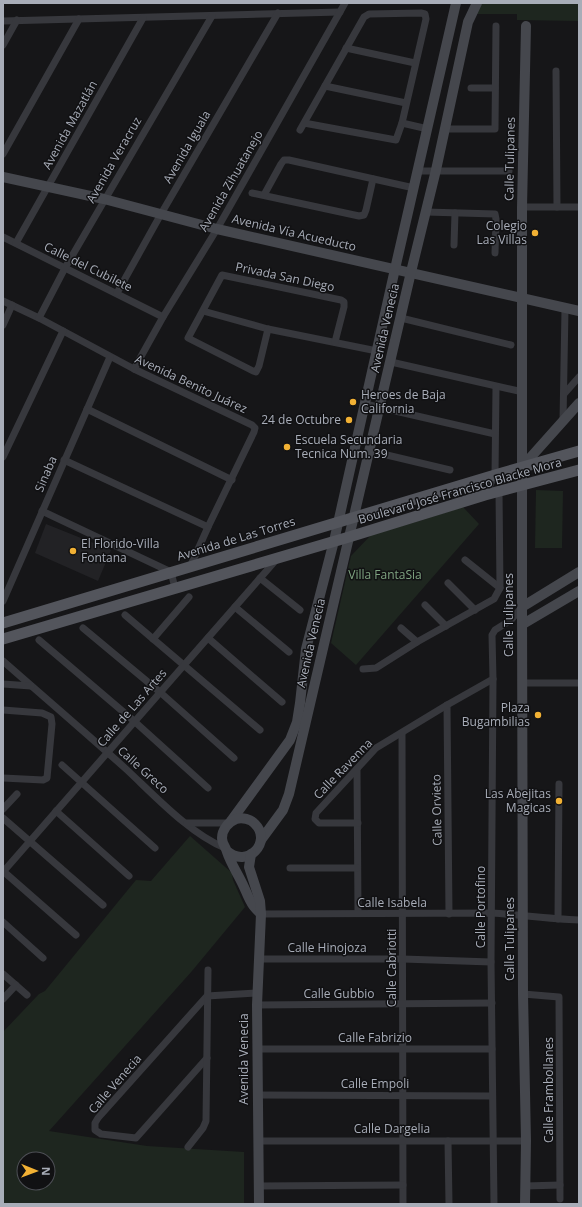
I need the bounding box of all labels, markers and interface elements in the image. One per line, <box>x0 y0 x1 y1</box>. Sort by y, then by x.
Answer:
street label: Avenida Mazatlán <box>38 77 101 172</box>
street label: Avenida Iguala <box>159 107 214 186</box>
street label: Avenida Veracruz <box>82 113 145 206</box>
street label: Calle Tulipanes <box>500 117 519 201</box>
street label: Avenida Zihuatanejo <box>195 127 267 235</box>
street label: Avenida Vía Acueducto <box>230 210 358 255</box>
place label: Colegio Las Villas <box>477 217 527 248</box>
marker: Colegio Las Villas <box>530 228 540 238</box>
street label: Calle del Cubilete <box>41 238 136 295</box>
street label: Privada San Diego <box>234 258 336 295</box>
street label: Avenida Venecia <box>366 282 403 374</box>
street label: Avenida Benito Juárez <box>132 350 250 417</box>
place label: Heroes de Baja California <box>361 386 446 417</box>
marker: Heroes de Baja California <box>348 397 358 407</box>
place label: 24 de Octubre <box>261 411 341 428</box>
marker: 24 de Octubre <box>344 415 354 425</box>
place label: Escuela Secundaria Tecnica Num. 39 <box>295 431 402 462</box>
marker: Escuela Secundaria Tecnica Num. 39 <box>282 442 292 452</box>
street label: Sinaba <box>30 453 61 494</box>
street label: Boulevard José Francisco Blacke Mora <box>356 453 564 528</box>
street label: Avenida de Las Torres <box>175 512 297 565</box>
place label: El Florido-Villa Fontana <box>81 535 160 566</box>
marker: El Florido-Villa Fontana <box>68 546 78 556</box>
park label: Villa FantaSia <box>348 566 422 583</box>
street label: Calle Tulipanes <box>500 573 517 657</box>
street label: Avenida Venecia <box>292 597 329 689</box>
street label: Calle de Las Artes <box>93 665 170 750</box>
place label: Plaza Bugambilias <box>462 699 530 730</box>
marker: Plaza Bugambilias <box>533 710 543 720</box>
street label: Calle Ravenna <box>309 735 376 803</box>
street label: Calle Greco <box>114 742 173 797</box>
street label: Calle Orvieto <box>427 774 446 846</box>
place label: Las Abejitas Magicas <box>485 785 551 816</box>
marker: Las Abejitas Magicas <box>554 796 564 806</box>
street label: Calle Portofino <box>472 866 489 948</box>
street label: Calle Isabela <box>357 894 427 911</box>
street label: Calle Tulipanes <box>501 897 518 981</box>
street label: Calle Cabriotti <box>383 929 400 1007</box>
street label: Calle Hinojoza <box>287 939 367 956</box>
street label: Calle Gubbio <box>303 985 375 1002</box>
street label: Avenida Venecia <box>235 1013 252 1105</box>
street label: Calle Fabrizio <box>338 1029 412 1046</box>
street label: Calle Frambollanes <box>540 1037 557 1143</box>
street label: Calle Venecia <box>84 1050 145 1117</box>
street label: Calle Empoli <box>341 1075 409 1092</box>
street label: Calle Dargelia <box>354 1120 430 1137</box>
north arrow <box>16 1151 56 1191</box>
text: N <box>39 1167 54 1176</box>

